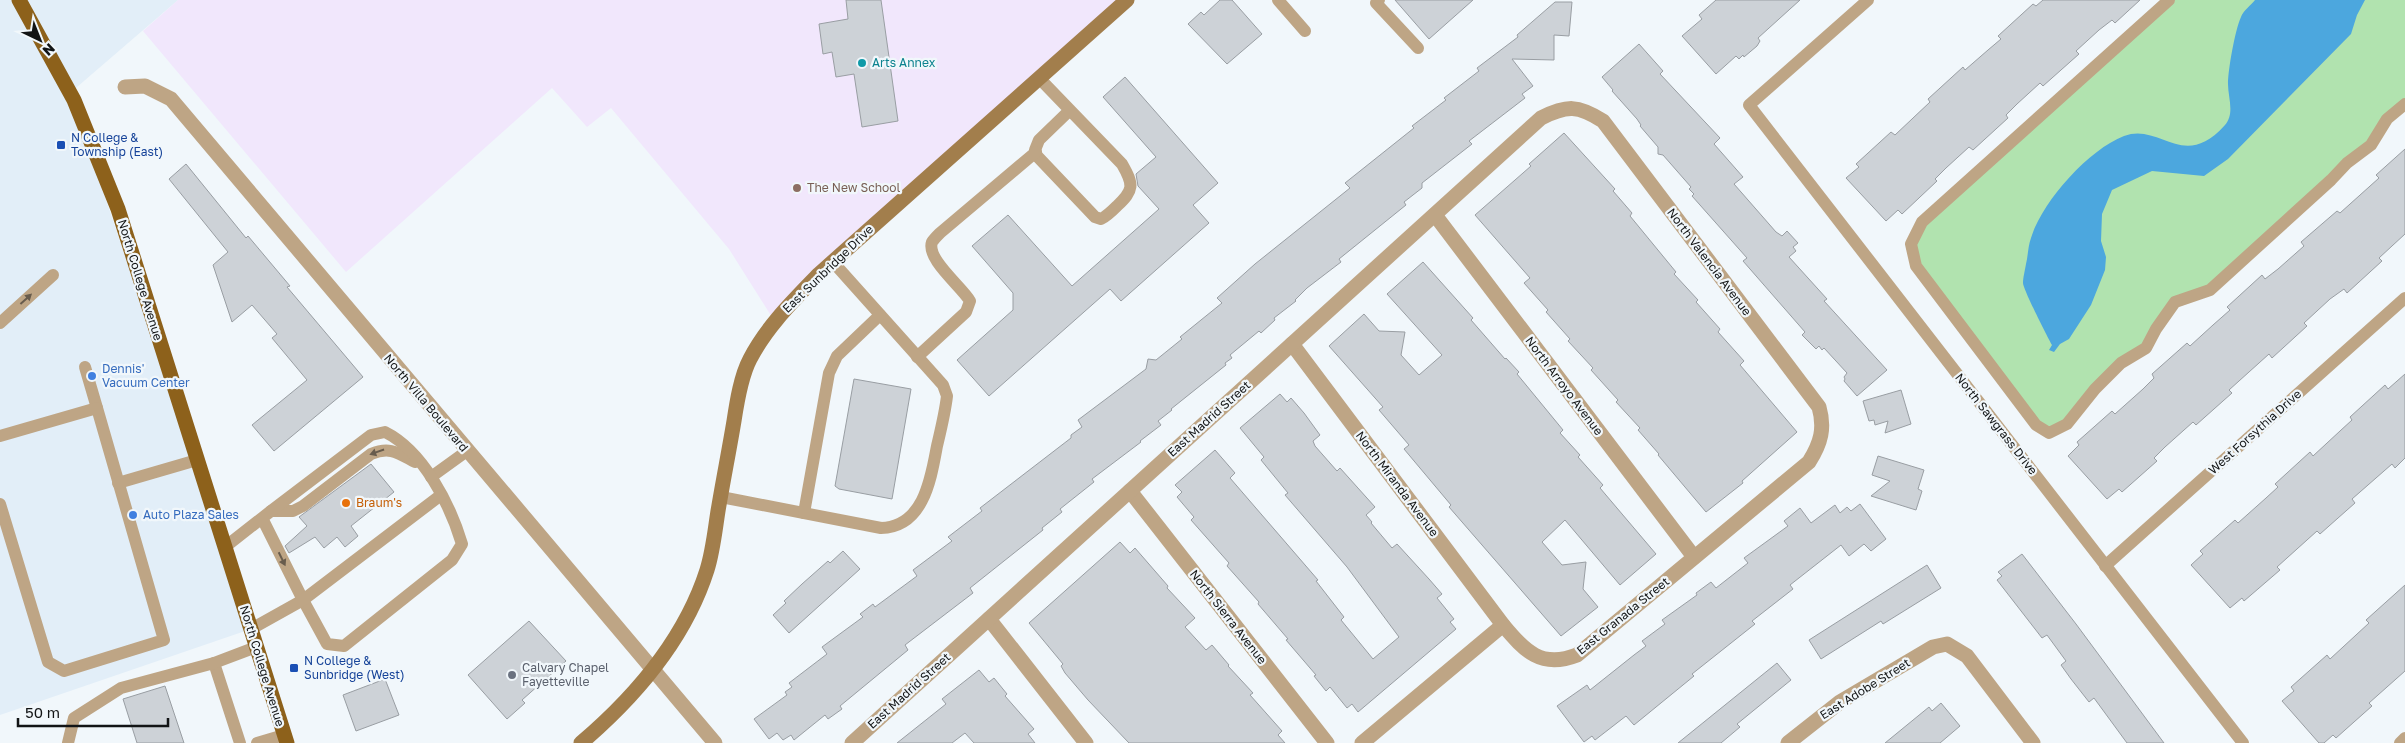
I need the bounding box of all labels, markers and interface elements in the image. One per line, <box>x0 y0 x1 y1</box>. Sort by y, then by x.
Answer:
north arrow <box>15 15 65 65</box>
text: N <box>40 40 59 60</box>
place label: Arts Annex <box>872 55 936 70</box>
marker: Arts Annex <box>856 57 868 69</box>
place label: N College & Township (East) <box>71 130 163 159</box>
marker: N College & Township (East) <box>55 139 67 151</box>
place label: The New School <box>807 180 900 195</box>
marker: The New School <box>791 182 803 194</box>
street label: North Valencia Avenue <box>1664 205 1755 318</box>
street label: North College Avenue <box>115 217 166 342</box>
street label: East Sunbridge Drive <box>779 221 876 316</box>
one-way arrow <box>20 293 32 305</box>
street label: North Arroyo Avenue <box>1522 333 1606 438</box>
street label: North Villa Boulevard <box>381 351 472 455</box>
place label: Dennis' Vacuum Center <box>102 361 190 390</box>
marker: Dennis' Vacuum Center <box>86 370 98 382</box>
street label: North Sawgrass Drive <box>1952 370 2041 477</box>
street label: East Madrid Street <box>1164 377 1253 460</box>
street label: West Forsythia Drive <box>2205 386 2304 477</box>
street label: North Miranda Avenue <box>1353 428 1442 539</box>
one-way arrow <box>369 449 384 457</box>
place label: Braum's <box>356 495 402 510</box>
marker: Braum's <box>340 497 352 509</box>
place label: Auto Plaza Sales <box>143 507 239 522</box>
marker: Auto Plaza Sales <box>127 509 139 521</box>
one-way arrow <box>278 552 286 566</box>
street label: North Sierra Avenue <box>1187 566 1270 667</box>
street label: East Granada Street <box>1573 574 1672 658</box>
street label: North College Avenue <box>237 603 288 728</box>
street label: East Madrid Street <box>864 649 953 732</box>
place label: N College & Sunbridge (West) <box>304 653 405 682</box>
street label: East Adobe Street <box>1817 655 1913 722</box>
place label: Calvary Chapel Fayetteville <box>522 660 609 689</box>
marker: N College & Sunbridge (West) <box>288 662 300 674</box>
marker: Calvary Chapel Fayetteville <box>506 669 518 681</box>
scale bar <box>18 696 168 728</box>
text: 50 m <box>25 703 60 721</box>

